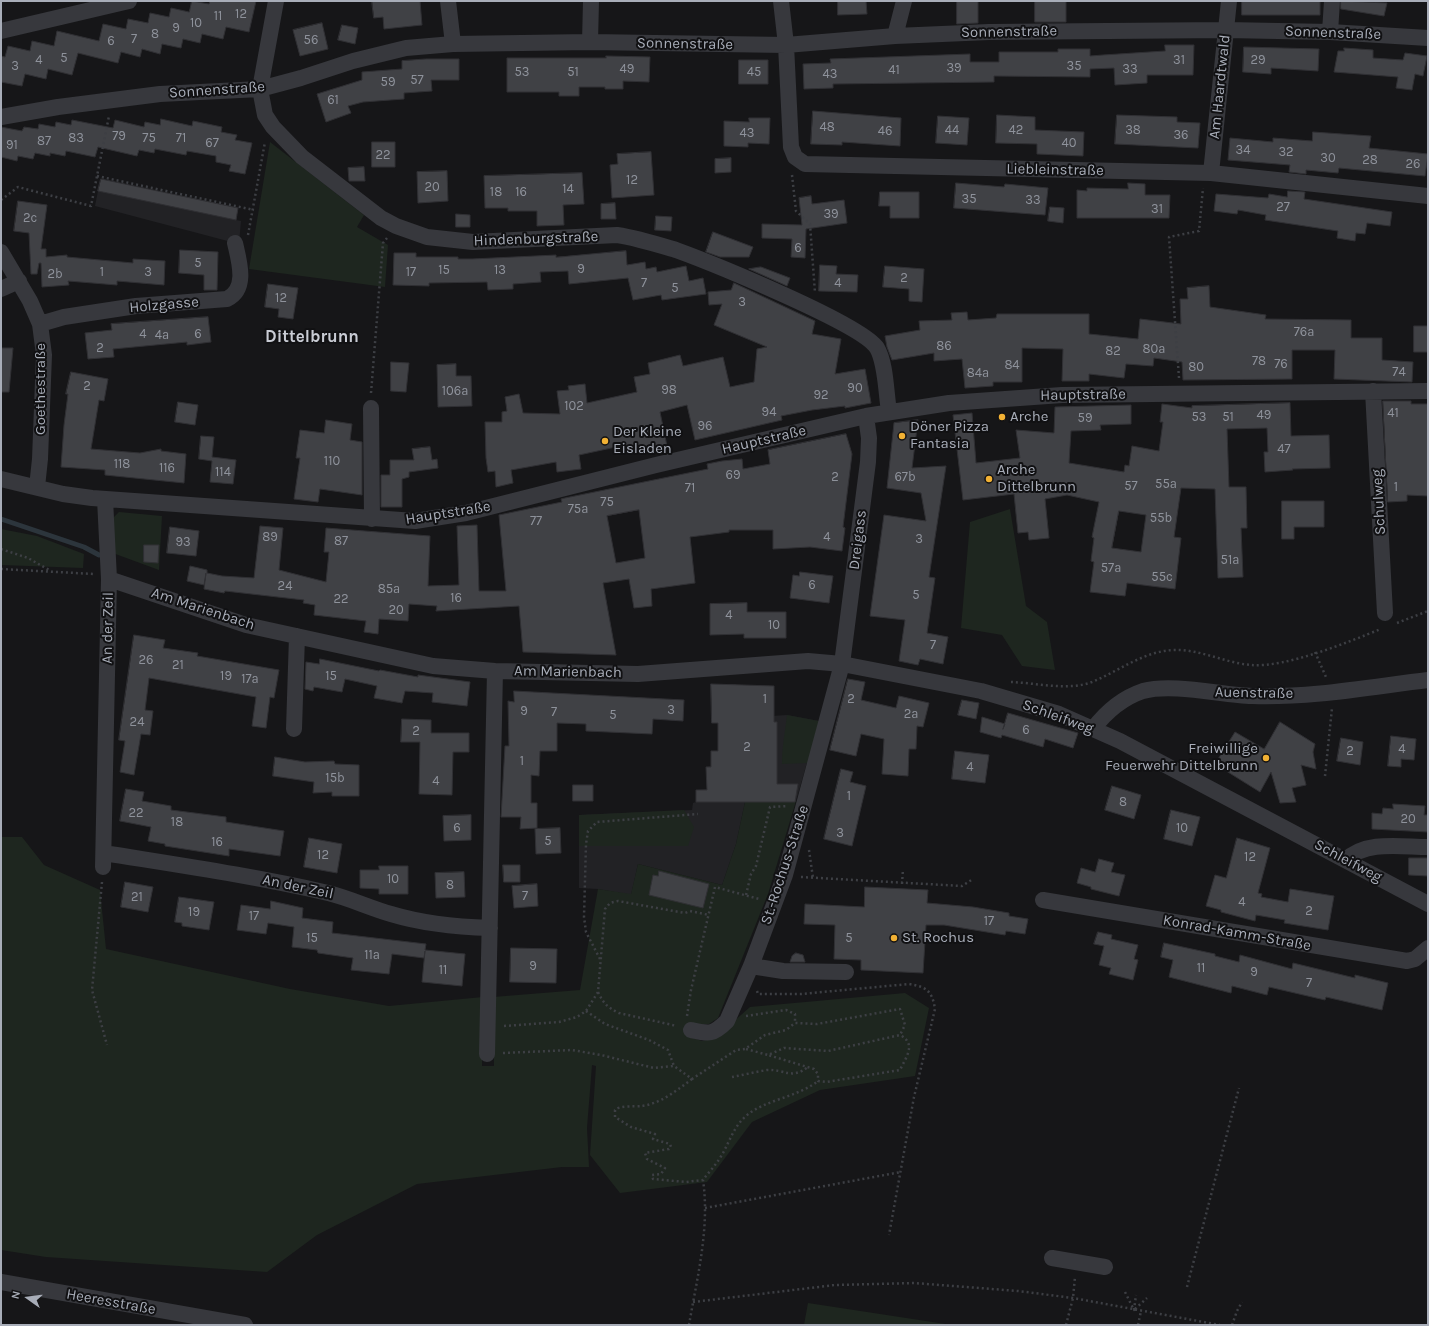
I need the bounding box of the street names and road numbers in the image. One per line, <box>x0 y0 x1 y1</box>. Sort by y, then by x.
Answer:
street label: Sonnenstraße <box>961 22 1057 42</box>
street label: Sonnenstraße <box>1285 22 1381 44</box>
street label: Sonnenstraße <box>637 34 733 54</box>
street label: Am Haardtwald <box>1206 34 1234 140</box>
street label: Sonnenstraße <box>168 78 266 102</box>
street label: Liebleinstraße <box>1006 160 1104 180</box>
street label: Hindenburgstraße <box>473 228 599 250</box>
street label: Holzgasse <box>128 293 200 317</box>
street label: Goethestraße <box>32 343 50 435</box>
street label: Hauptstraße <box>1040 385 1126 405</box>
street label: Hauptstraße <box>720 422 808 458</box>
street label: Schulweg <box>1368 468 1390 536</box>
street label: Hauptstraße <box>404 497 492 529</box>
street label: Dreigass <box>845 509 871 571</box>
street label: Am Marienbach <box>149 584 257 634</box>
street label: An der Zeil <box>98 592 118 664</box>
street label: Am Marienbach <box>514 662 622 682</box>
street label: Auenstraße <box>1215 683 1293 703</box>
street label: Schleifweg <box>1020 696 1096 738</box>
street label: St.-Rochus-Straße <box>757 803 813 927</box>
street label: Schleifweg <box>1311 836 1385 886</box>
street label: An der Zeil <box>261 871 335 903</box>
street label: Konrad-Kamm-Straße <box>1162 911 1312 955</box>
street label: Heeresstraße <box>65 1285 157 1319</box>

